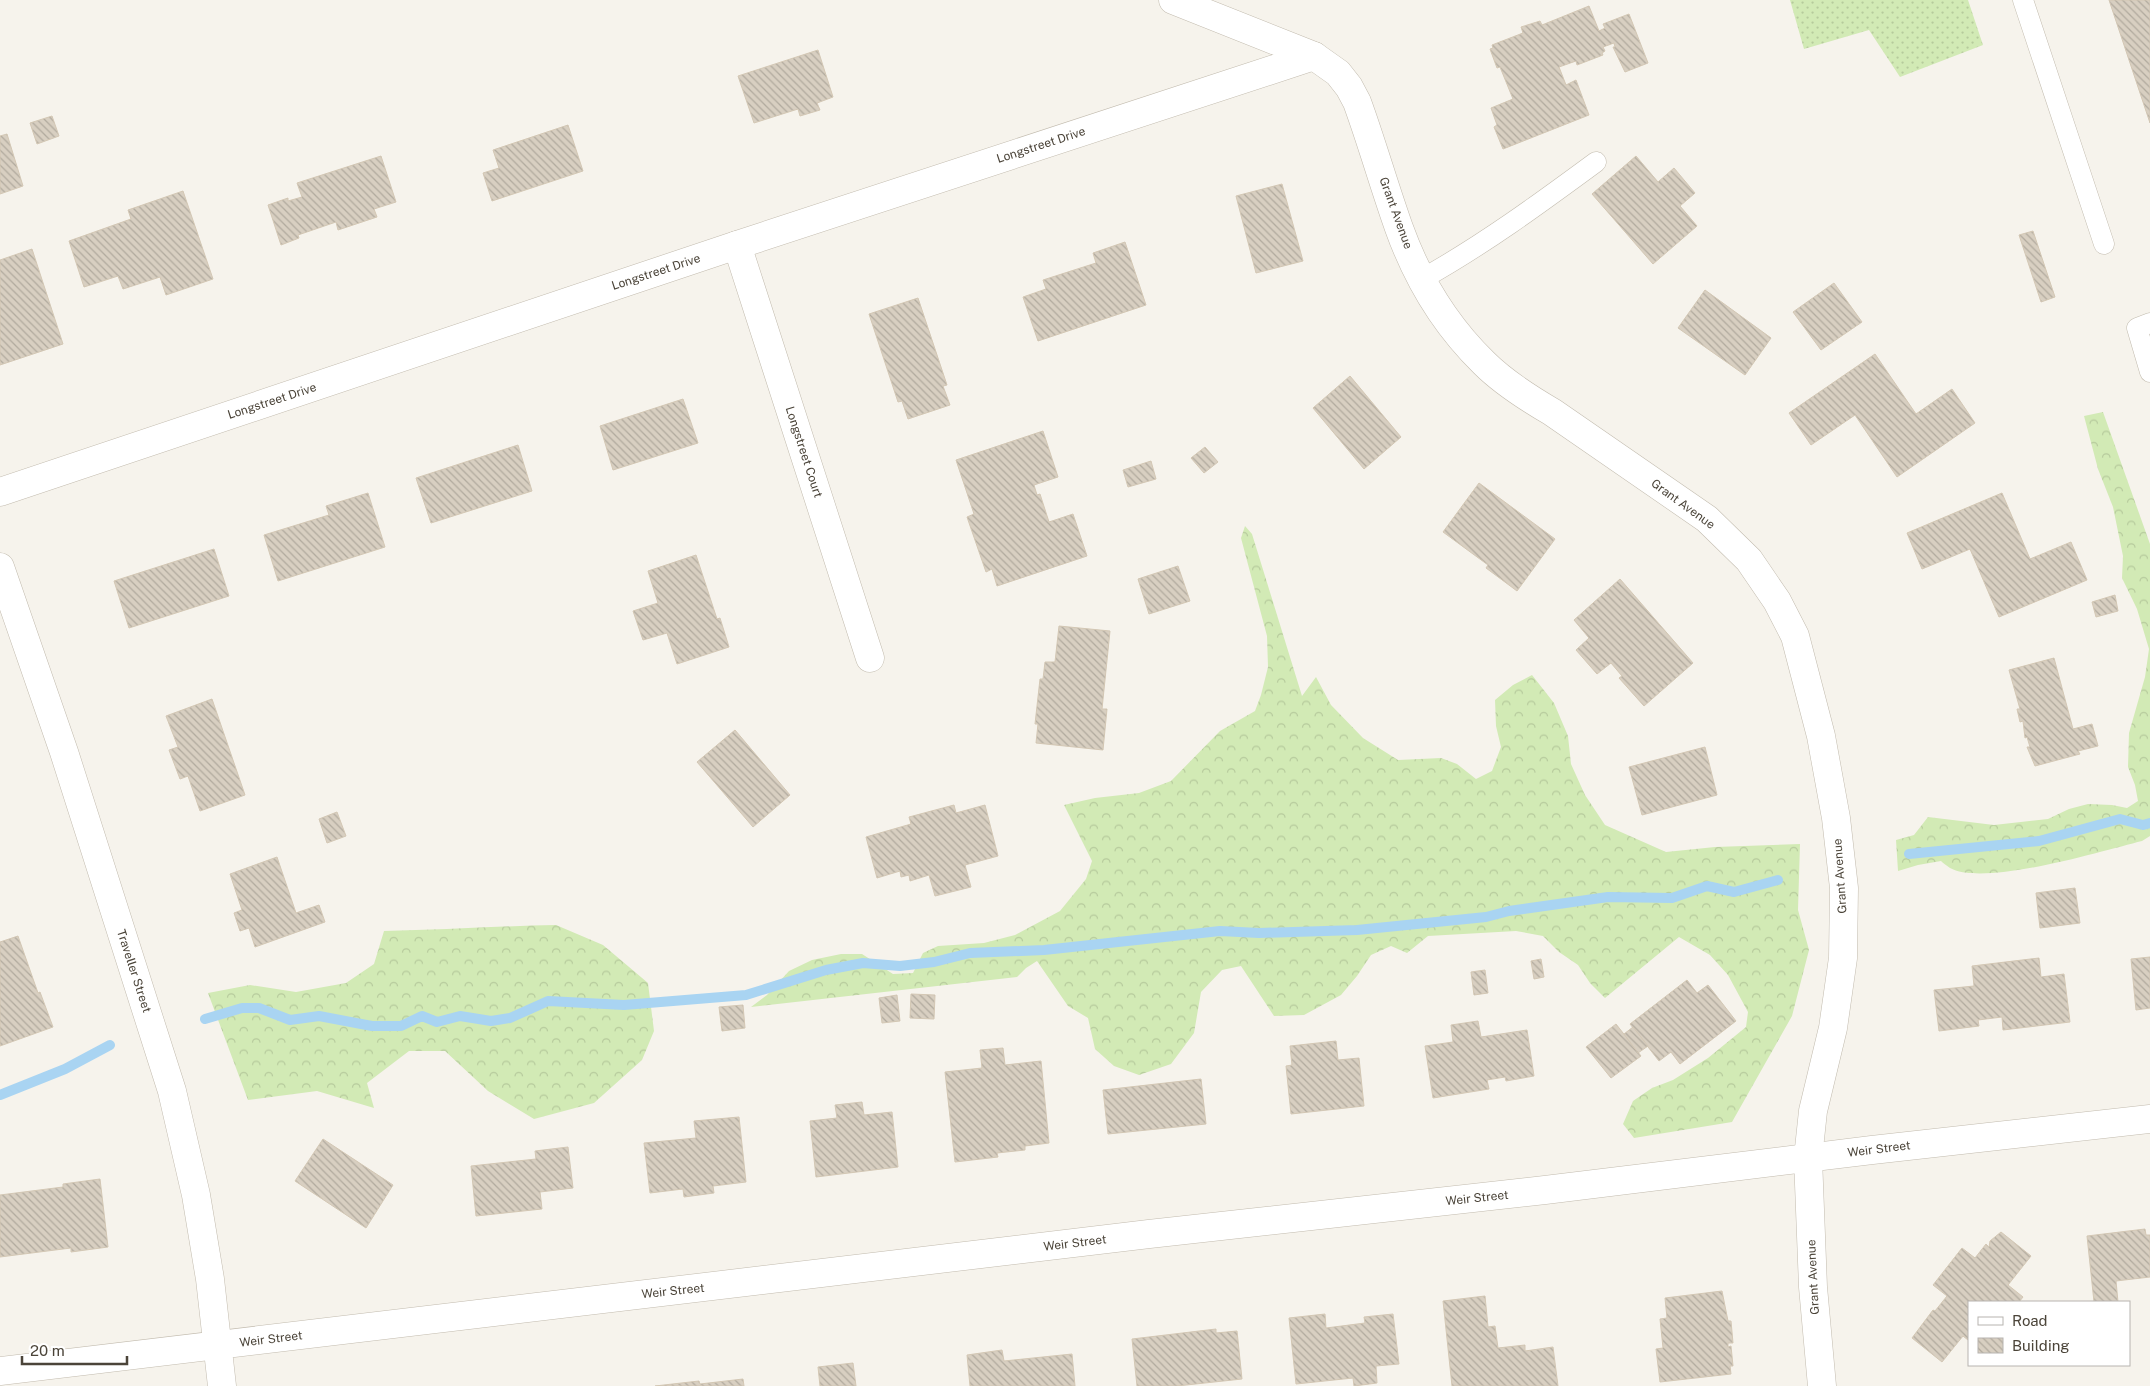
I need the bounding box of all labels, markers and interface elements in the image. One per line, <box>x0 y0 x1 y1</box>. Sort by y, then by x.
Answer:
street label: Longstreet Drive <box>995 124 1087 166</box>
street label: Grant Avenue <box>1377 175 1416 251</box>
street label: Longstreet Drive <box>610 251 702 293</box>
street label: Longstreet Drive <box>226 380 318 422</box>
street label: Longstreet Court <box>783 405 825 500</box>
street label: Grant Avenue <box>1648 476 1718 532</box>
street label: Grant Avenue <box>1830 838 1850 914</box>
street label: Traveller Street <box>114 928 154 1015</box>
street label: Weir Street <box>1847 1138 1912 1160</box>
street label: Weir Street <box>1445 1188 1510 1208</box>
street label: Weir Street <box>1043 1232 1108 1254</box>
street label: Grant Avenue <box>1804 1239 1822 1315</box>
street label: Weir Street <box>641 1281 706 1301</box>
legend <box>1968 1301 2130 1366</box>
text: Road <box>2012 1312 2048 1329</box>
street label: Weir Street <box>239 1328 304 1350</box>
scale bar <box>22 1334 128 1366</box>
text: Building <box>2012 1337 2070 1354</box>
text: 20 m <box>30 1342 65 1359</box>

